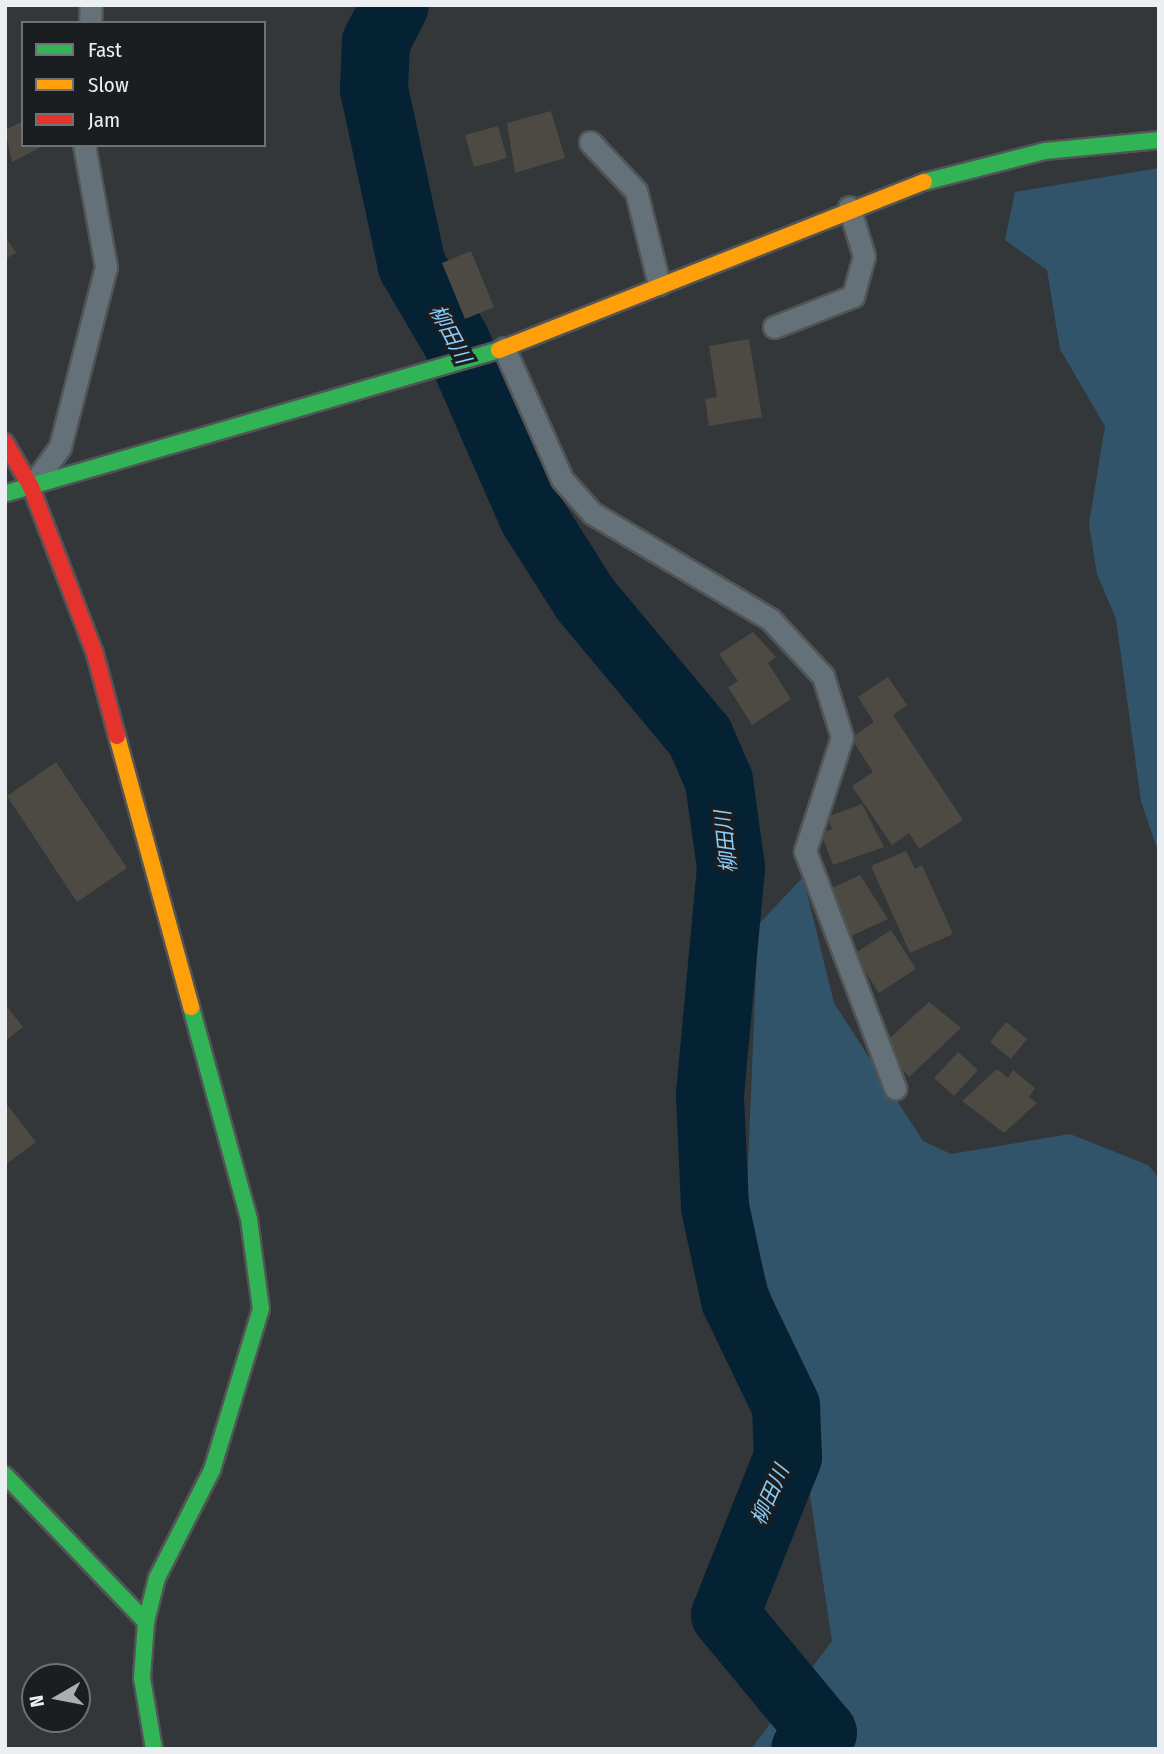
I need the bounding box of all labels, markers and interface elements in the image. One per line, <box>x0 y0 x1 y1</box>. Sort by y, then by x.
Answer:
legend <box>21 21 266 147</box>
text: Fast <box>88 37 122 63</box>
text: Slow <box>88 72 129 98</box>
text: Jam <box>88 107 120 133</box>
water label: 柳田川 <box>424 300 476 368</box>
water label: 柳田川 <box>710 809 742 875</box>
water label: 柳田川 <box>746 1461 794 1529</box>
north arrow <box>21 1663 91 1733</box>
text: N <box>24 1694 49 1709</box>

